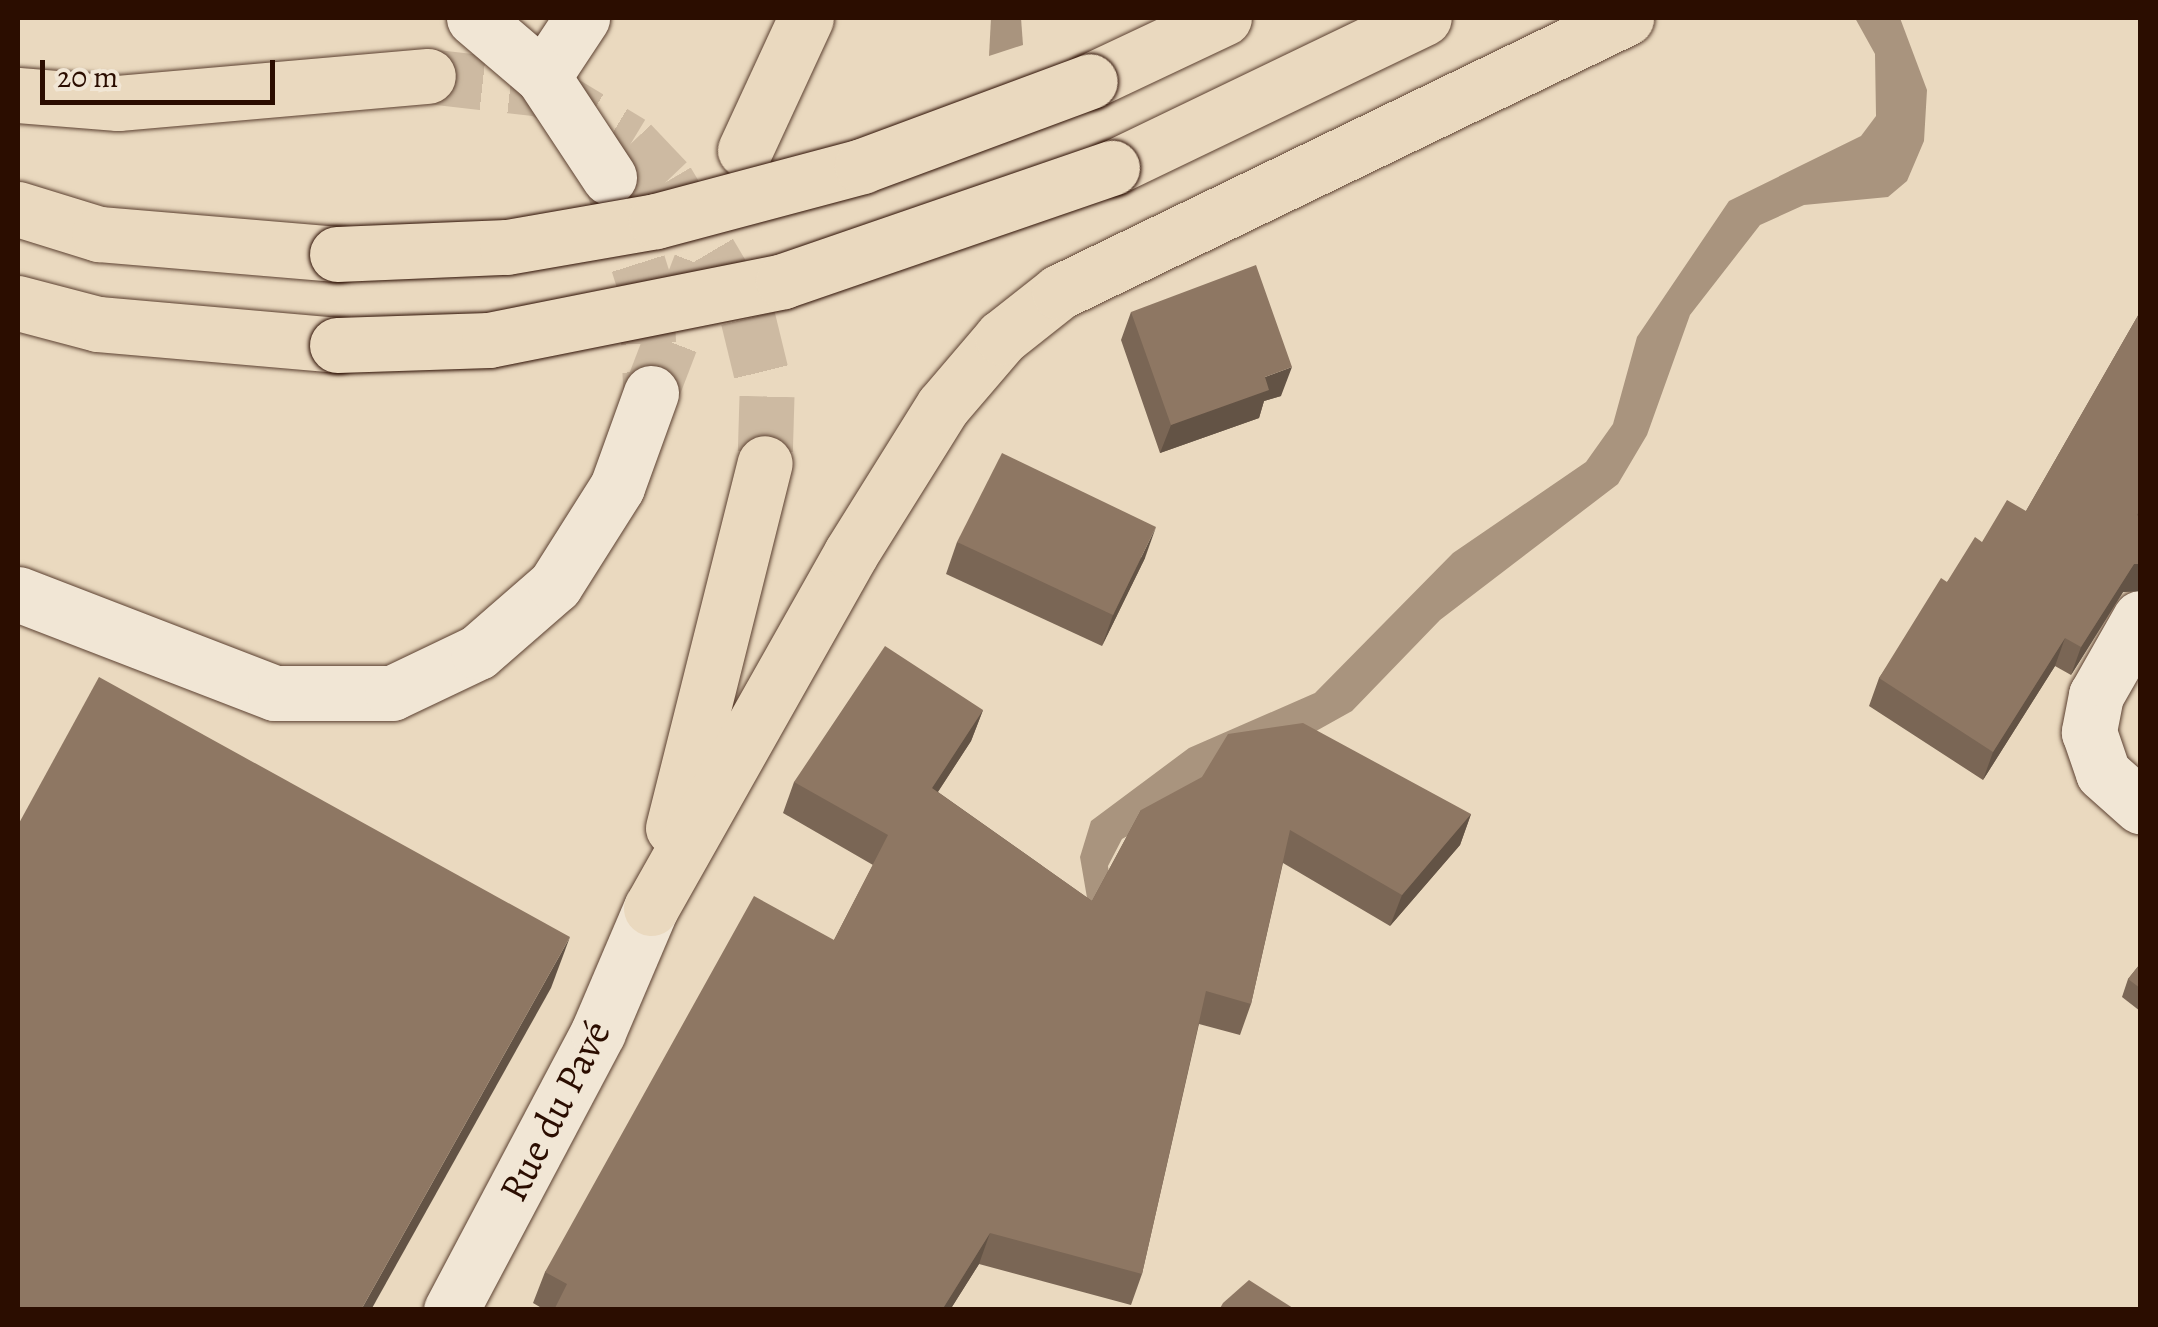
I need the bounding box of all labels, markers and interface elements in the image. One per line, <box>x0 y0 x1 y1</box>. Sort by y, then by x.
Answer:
scale bar <box>45 40 280 102</box>
text: 20 m <box>57 57 118 97</box>
street label: Rue du Pavé <box>489 1013 621 1209</box>

